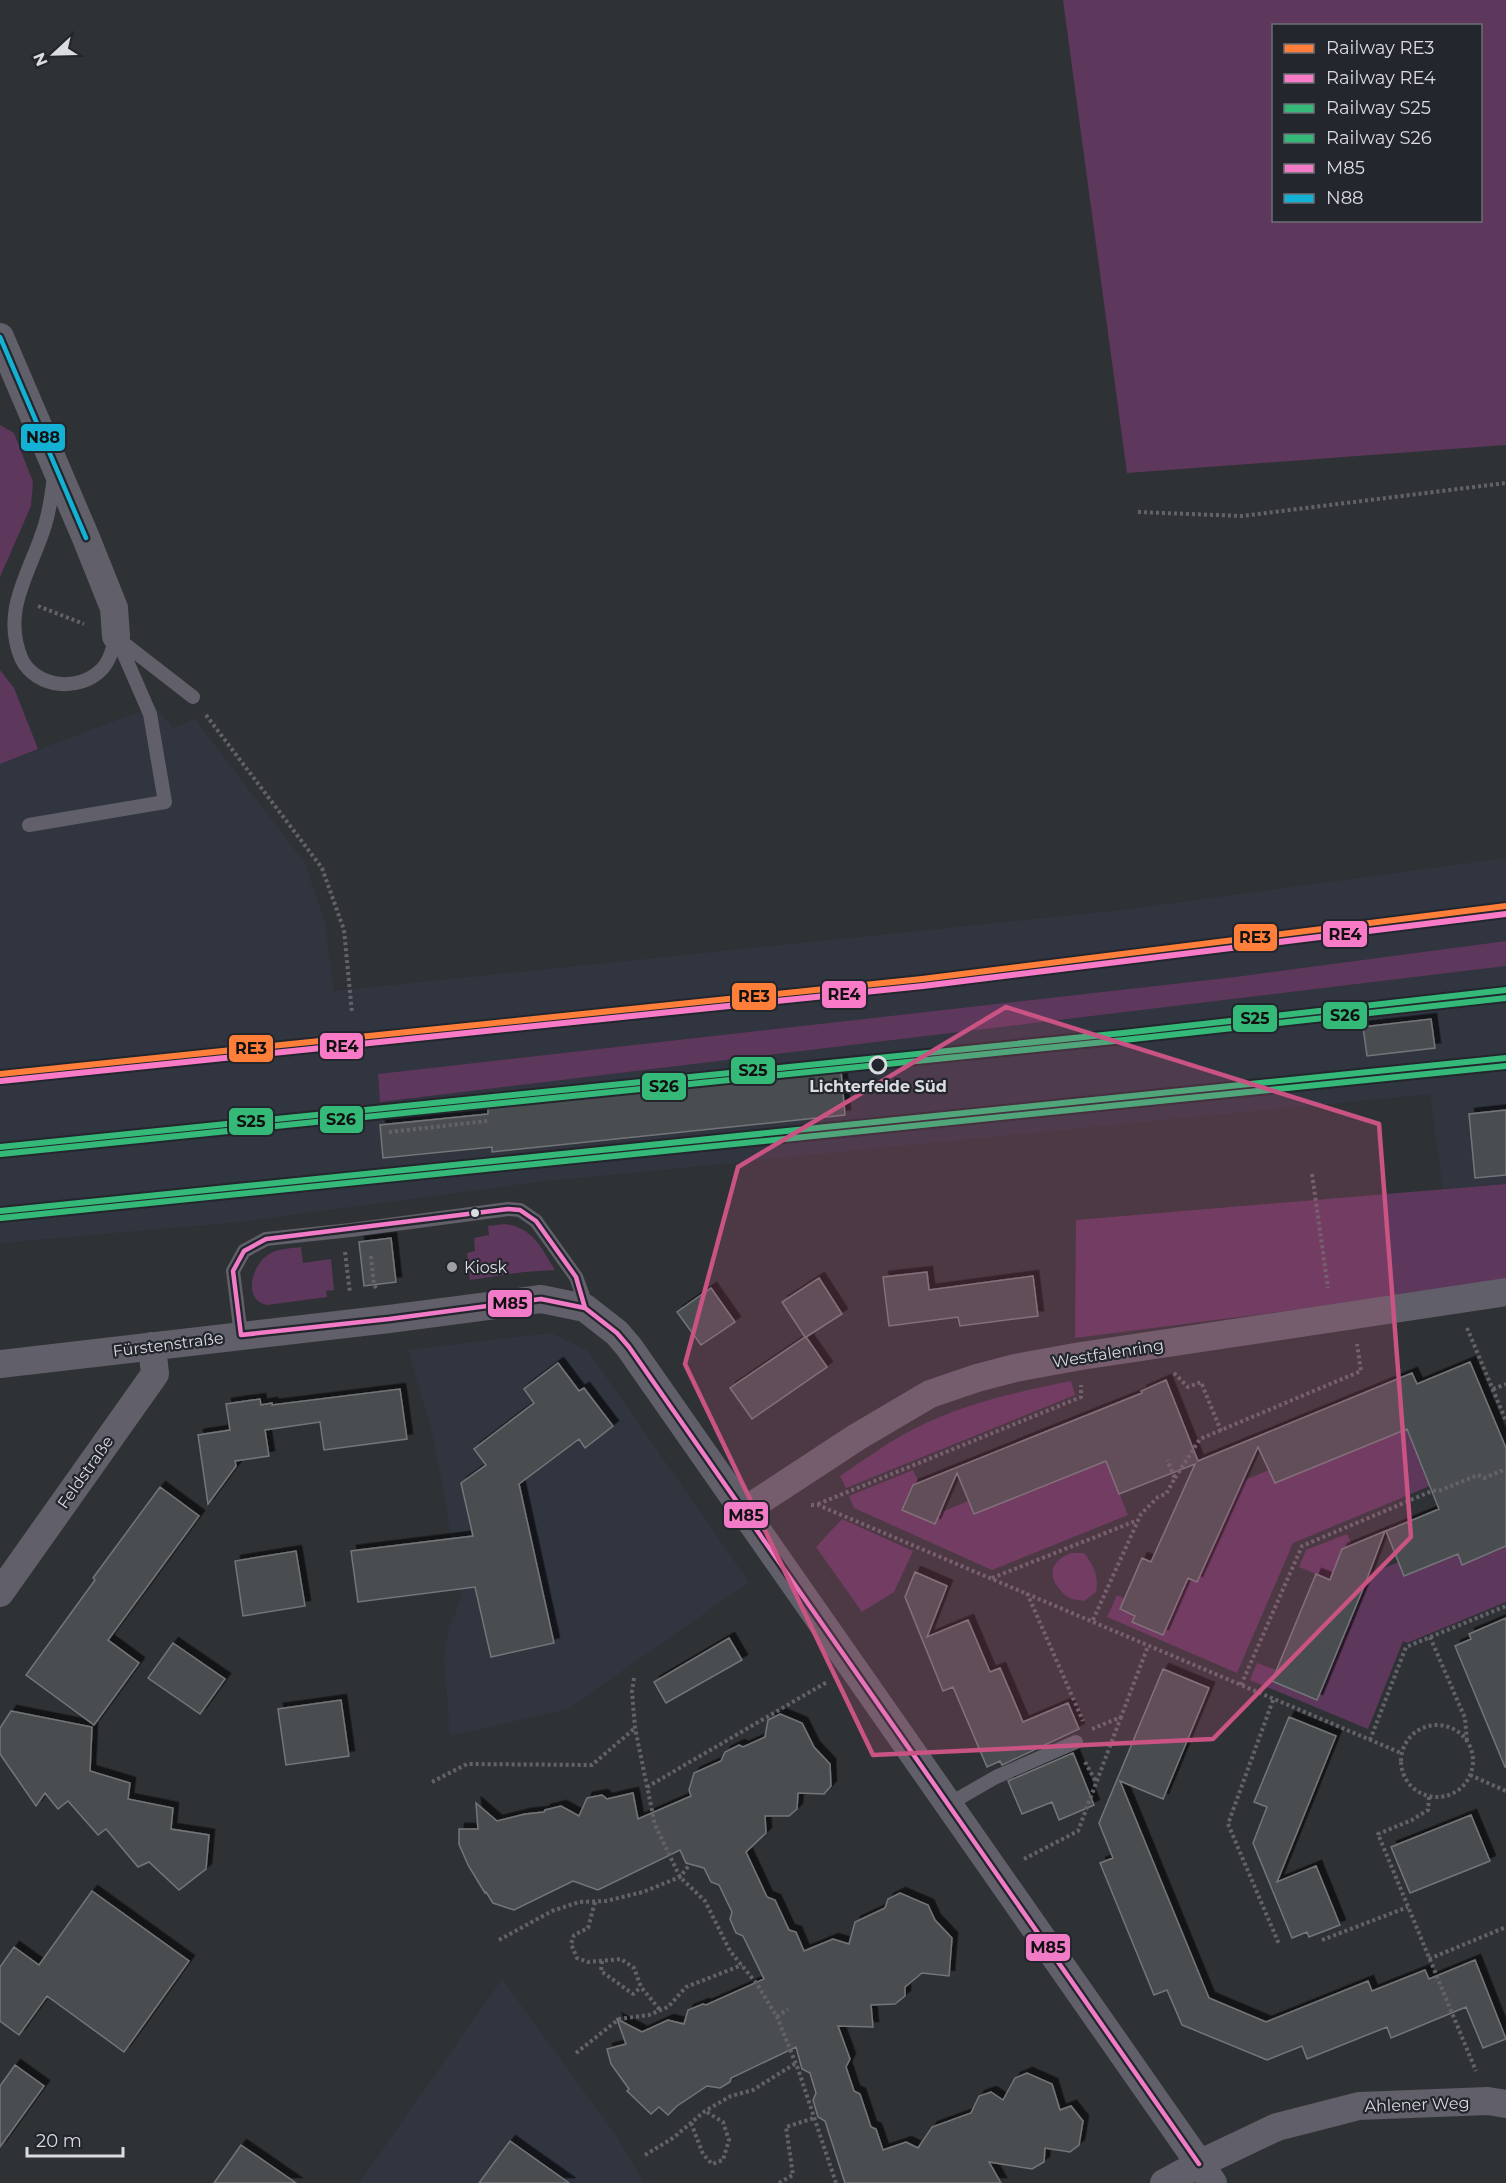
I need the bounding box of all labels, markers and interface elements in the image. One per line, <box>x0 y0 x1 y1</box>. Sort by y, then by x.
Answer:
north arrow <box>24 24 84 84</box>
legend <box>1272 24 1482 222</box>
text: Railway RE3 <box>1326 37 1434 59</box>
text: N <box>29 50 52 69</box>
text: Railway RE4 <box>1326 67 1436 89</box>
text: Railway S25 <box>1326 97 1431 119</box>
text: Railway S26 <box>1326 127 1432 149</box>
text: M85 <box>1326 157 1365 179</box>
text: N88 <box>1326 187 1364 209</box>
line badge: N88 <box>20 423 66 452</box>
text: N88 <box>26 428 60 447</box>
line badge: RE4 <box>1322 920 1368 948</box>
line badge: RE3 <box>1233 923 1278 952</box>
text: RE4 <box>1328 925 1362 944</box>
text: RE3 <box>1239 928 1271 947</box>
line badge: RE4 <box>821 980 867 1009</box>
line badge: RE3 <box>731 982 777 1011</box>
text: RE4 <box>827 985 861 1004</box>
text: RE3 <box>738 987 770 1006</box>
line badge: S26 <box>1322 1001 1368 1030</box>
line badge: S25 <box>1232 1004 1278 1033</box>
text: S26 <box>1330 1006 1360 1025</box>
text: S25 <box>1240 1009 1270 1028</box>
line badge: RE4 <box>319 1032 364 1060</box>
line badge: RE3 <box>228 1034 274 1063</box>
text: RE4 <box>325 1037 359 1056</box>
text: RE3 <box>235 1039 267 1058</box>
line badge: S25 <box>730 1056 776 1085</box>
marker: Lichterfelde Süd <box>869 1056 887 1074</box>
text: S25 <box>738 1061 768 1080</box>
line badge: S26 <box>641 1072 687 1101</box>
text: S26 <box>649 1077 679 1096</box>
place label: Lichterfelde Süd <box>809 1077 947 1096</box>
line badge: S26 <box>319 1105 364 1134</box>
line badge: S25 <box>228 1107 274 1136</box>
text: S26 <box>326 1110 356 1129</box>
text: S25 <box>236 1112 266 1131</box>
unlabelled marker <box>469 1207 481 1219</box>
place label: Kiosk <box>464 1258 508 1277</box>
marker: Kiosk <box>445 1260 459 1274</box>
line badge: M85 <box>487 1289 533 1318</box>
text: M85 <box>492 1294 528 1313</box>
street label: Fürstenstraße <box>112 1328 224 1361</box>
street label: Westfalenring <box>1051 1335 1165 1372</box>
street label: Feldstraße <box>53 1432 117 1512</box>
line badge: M85 <box>723 1501 769 1529</box>
text: M85 <box>728 1506 764 1525</box>
line badge: M85 <box>1025 1933 1071 1962</box>
text: M85 <box>1030 1938 1066 1957</box>
street label: Ahlener Weg <box>1364 2093 1470 2116</box>
scale bar <box>27 2120 123 2158</box>
text: 20 m <box>36 2130 82 2152</box>

